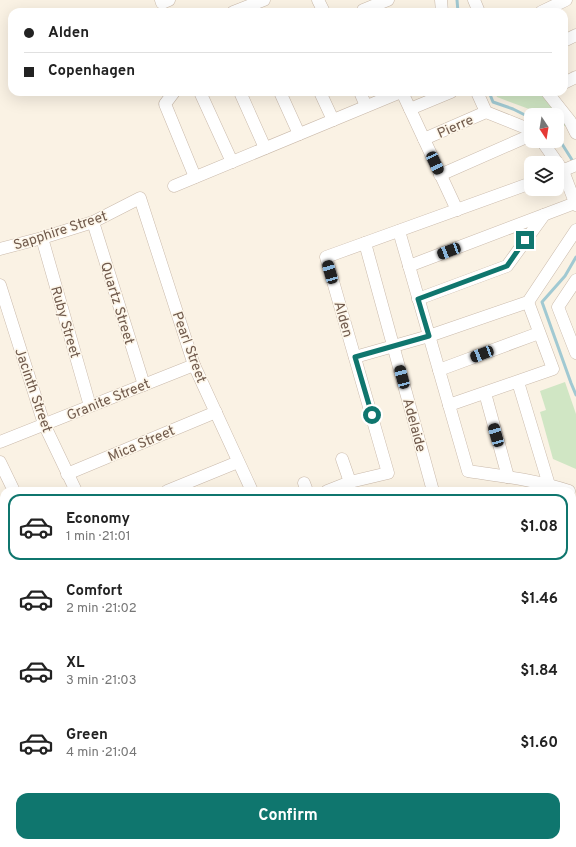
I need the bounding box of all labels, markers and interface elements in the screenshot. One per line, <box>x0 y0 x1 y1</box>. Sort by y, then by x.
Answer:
text: Alden <box>48 24 89 43</box>
text: Copenhagen <box>48 62 135 81</box>
north arrow <box>524 108 564 148</box>
map controls <box>524 108 564 196</box>
street label: Pierre <box>435 112 476 143</box>
car <box>424 150 446 176</box>
button: layers <box>524 156 564 196</box>
street label: Sapphire Street <box>11 208 109 255</box>
route end <box>516 231 534 249</box>
car <box>436 241 462 261</box>
car <box>321 259 339 285</box>
street label: Quartz Street <box>96 260 137 347</box>
street label: Ruby Street <box>46 284 83 360</box>
street label: Alden <box>329 299 356 339</box>
street label: Pearl Street <box>168 309 209 386</box>
car <box>469 344 495 364</box>
street label: Jacinth Street <box>10 346 55 435</box>
car <box>393 364 411 390</box>
street label: Granite Street <box>64 376 153 425</box>
street label: Adelaide <box>398 397 429 454</box>
route start <box>363 406 381 424</box>
car <box>487 422 505 448</box>
street label: Mica Street <box>106 423 178 466</box>
icon: car <box>18 509 54 545</box>
text: Economy <box>66 510 130 529</box>
text: $1.08 <box>520 518 558 537</box>
text: 1 min · 21:01 <box>66 529 131 545</box>
icon: car <box>18 581 54 617</box>
text: Comfort <box>66 582 123 601</box>
text: $1.46 <box>520 590 558 609</box>
text: 2 min · 21:02 <box>66 601 137 617</box>
icon: car <box>18 653 54 689</box>
text: XL <box>66 654 84 673</box>
text: $1.84 <box>520 662 558 681</box>
text: 3 min · 21:03 <box>66 673 137 689</box>
icon: car <box>18 725 54 761</box>
text: Green <box>66 726 108 745</box>
text: $1.60 <box>520 734 558 753</box>
text: 4 min · 21:04 <box>66 745 137 761</box>
button: Confirm <box>16 793 560 839</box>

